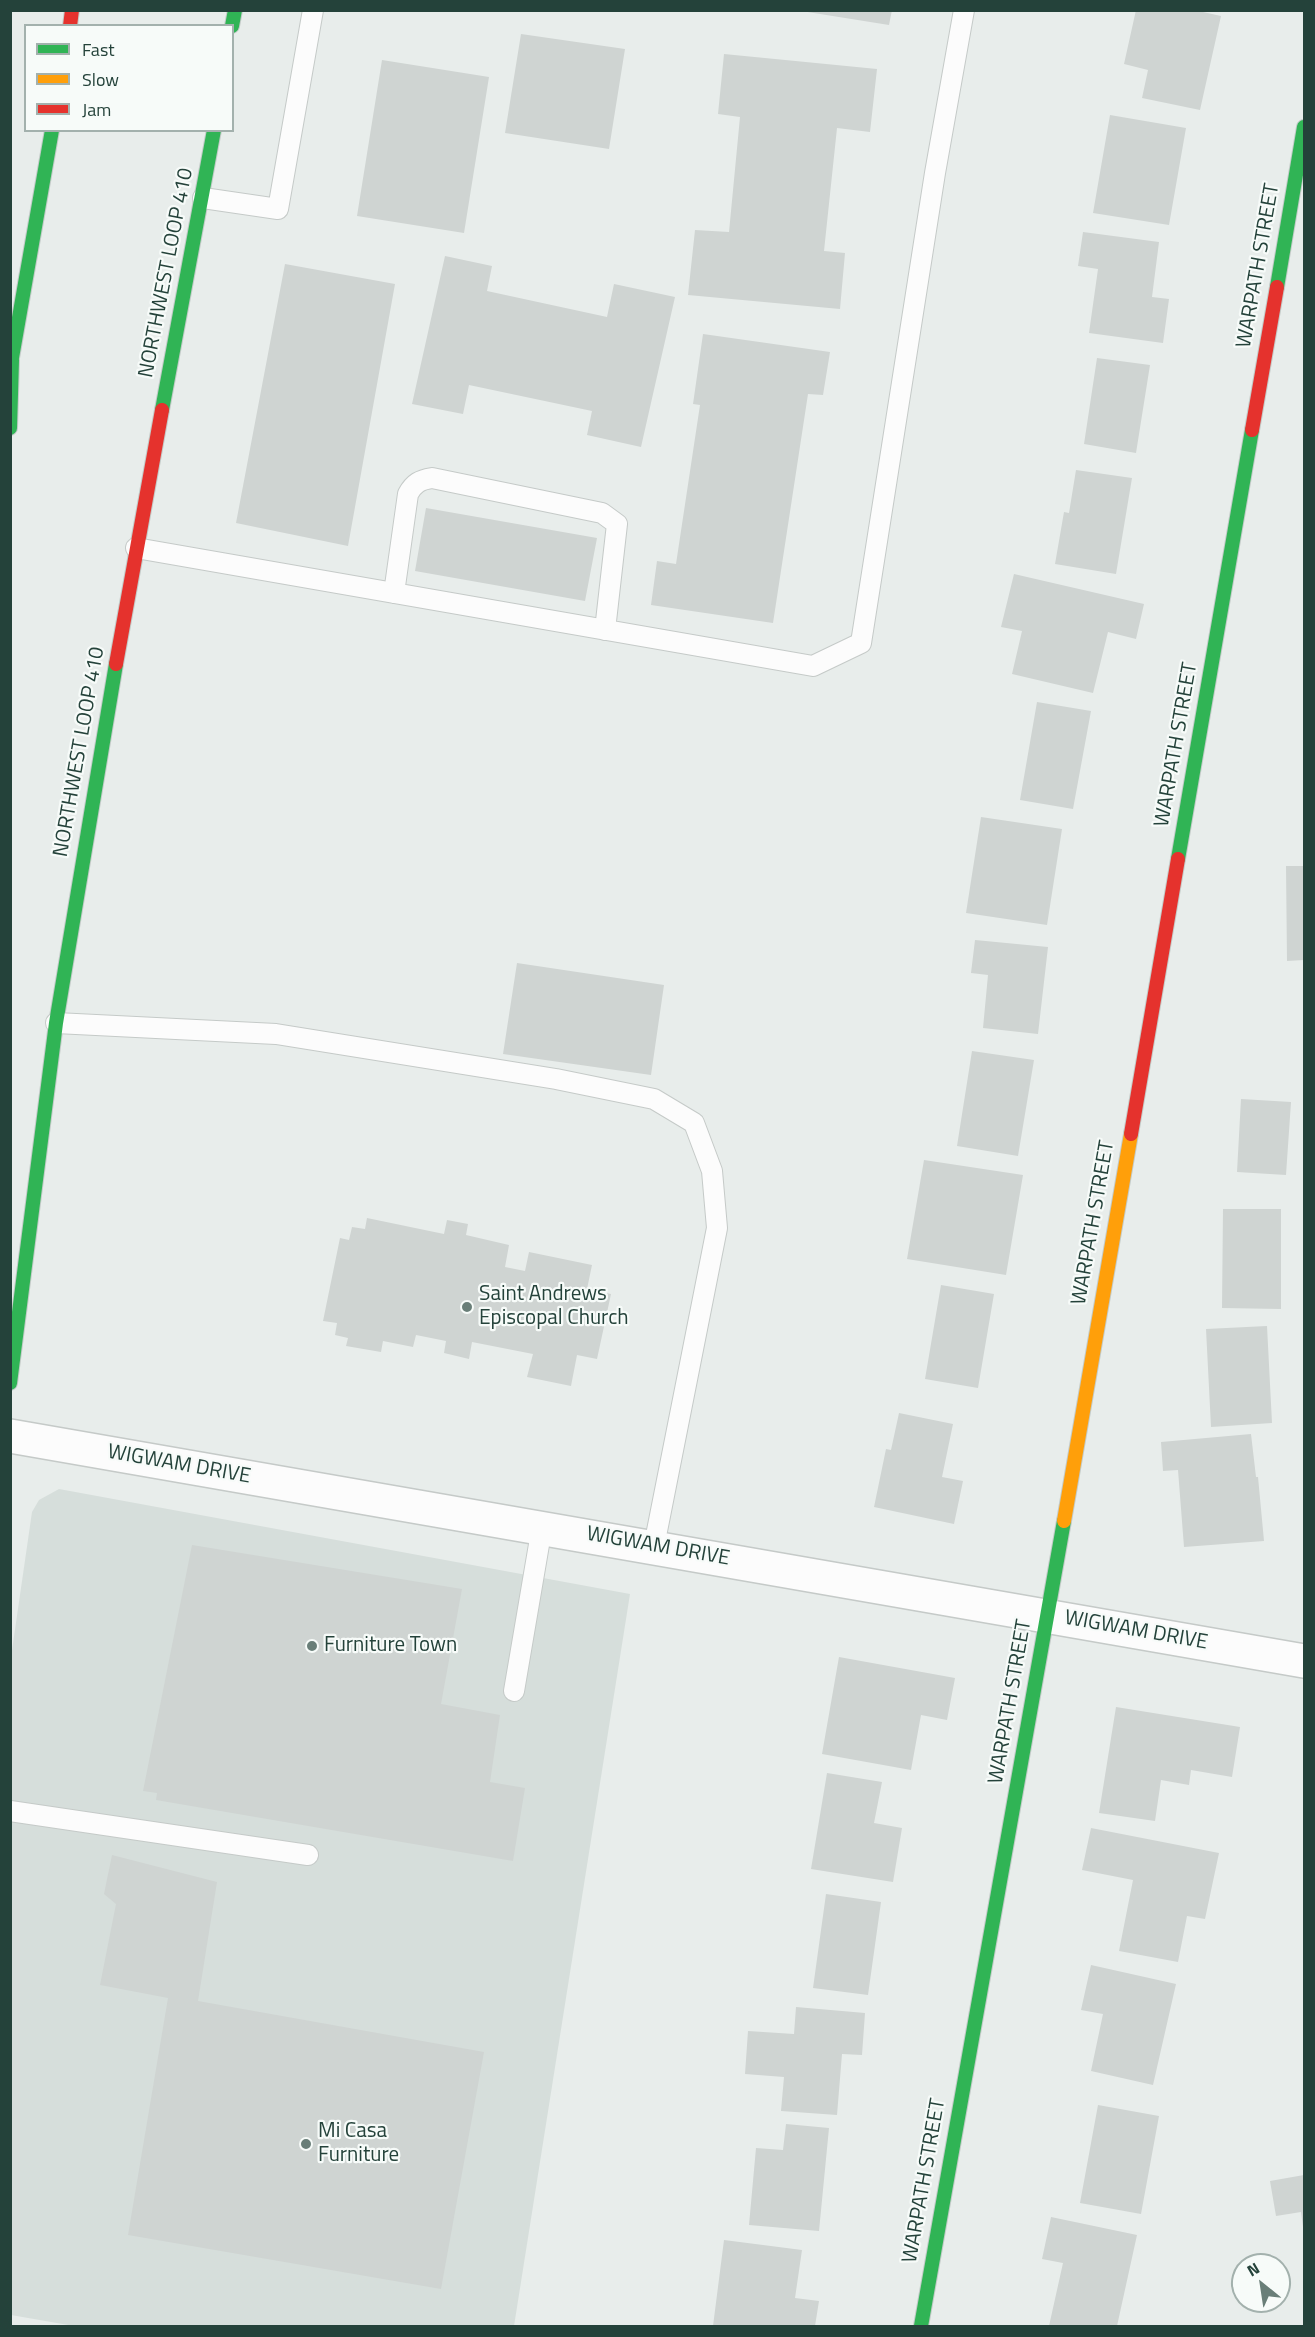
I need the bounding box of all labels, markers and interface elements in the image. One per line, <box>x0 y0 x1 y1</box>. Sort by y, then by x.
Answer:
legend <box>24 24 234 132</box>
text: Fast <box>82 36 115 63</box>
text: Slow <box>82 66 119 93</box>
text: Jam <box>82 96 111 123</box>
street label: NORTHWEST LOOP 410 <box>134 166 200 380</box>
street label: WARPATH STREET <box>1232 182 1286 350</box>
street label: NORTHWEST LOOP 410 <box>49 645 111 859</box>
street label: WARPATH STREET <box>1150 661 1204 829</box>
street label: WARPATH STREET <box>1067 1139 1121 1307</box>
place label: Saint Andrews Episcopal Church <box>479 1282 629 1332</box>
marker: Saint Andrews Episcopal Church <box>460 1300 474 1314</box>
street label: WIGWAM DRIVE <box>105 1440 253 1490</box>
street label: WIGWAM DRIVE <box>584 1522 732 1572</box>
street label: WIGWAM DRIVE <box>1062 1606 1210 1656</box>
street label: WARPATH STREET <box>984 1618 1038 1786</box>
place label: Furniture Town <box>324 1633 457 1659</box>
marker: Furniture Town <box>305 1639 319 1653</box>
street label: WARPATH STREET <box>898 2097 952 2265</box>
place label: Mi Casa Furniture <box>318 2119 399 2169</box>
marker: Mi Casa Furniture <box>299 2137 313 2151</box>
north arrow <box>1231 2253 1291 2313</box>
text: N <box>1242 2256 1264 2282</box>

